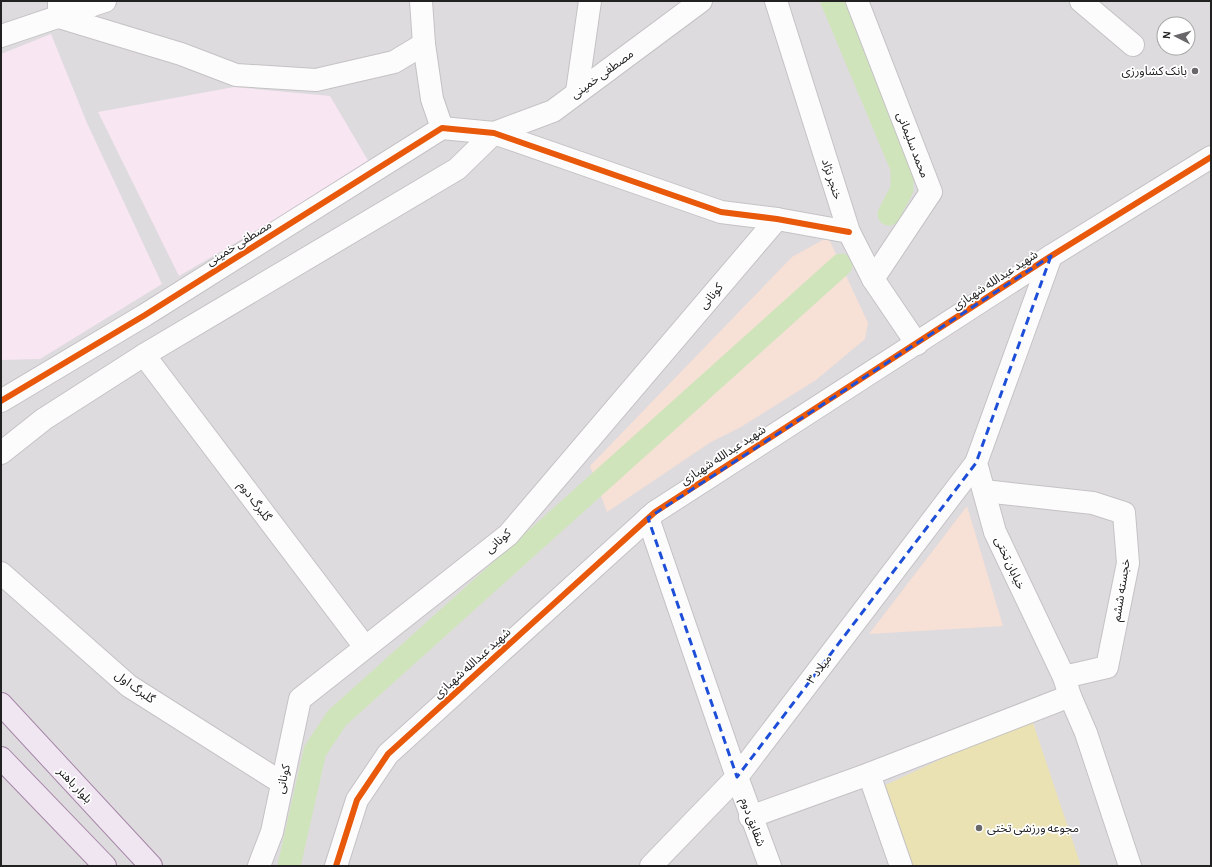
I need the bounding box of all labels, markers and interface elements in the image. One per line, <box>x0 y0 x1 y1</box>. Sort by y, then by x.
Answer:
north arrow <box>1156 16 1196 56</box>
text: N <box>1161 31 1172 39</box>
street label: مصطفی خمینی <box>568 47 636 102</box>
place label: بانک کشاورزی <box>1121 65 1187 78</box>
marker: بانک کشاورزی <box>1190 66 1200 76</box>
street label: محمد سلیمانی <box>894 111 931 180</box>
street label: خنجر نژاد <box>819 157 844 201</box>
street label: مصطفی خمینی <box>204 218 274 269</box>
street label: شهید عبدالله شهبازی <box>950 248 1040 313</box>
street label: کونانی <box>697 280 726 312</box>
street label: شهید عبدالله شهبازی <box>678 423 768 488</box>
street label: گلبرگ دوم <box>234 479 274 526</box>
street label: کونانی <box>483 526 514 556</box>
street label: خیابان تختی <box>992 535 1027 592</box>
street label: خجسته ششم <box>1110 558 1135 623</box>
street label: شهید عبدالله شهبازی <box>431 625 513 701</box>
street label: میلاد ۳ <box>804 652 834 686</box>
street label: گلبرگ اول <box>112 669 158 707</box>
street label: کونانی <box>274 762 293 795</box>
street label: بلوار باهنر <box>54 764 94 806</box>
street label: شقایق دوم <box>736 796 767 849</box>
place label: مجوعه ورزشی تختی <box>987 822 1079 835</box>
marker: مجوعه ورزشی تختی <box>974 823 984 833</box>

